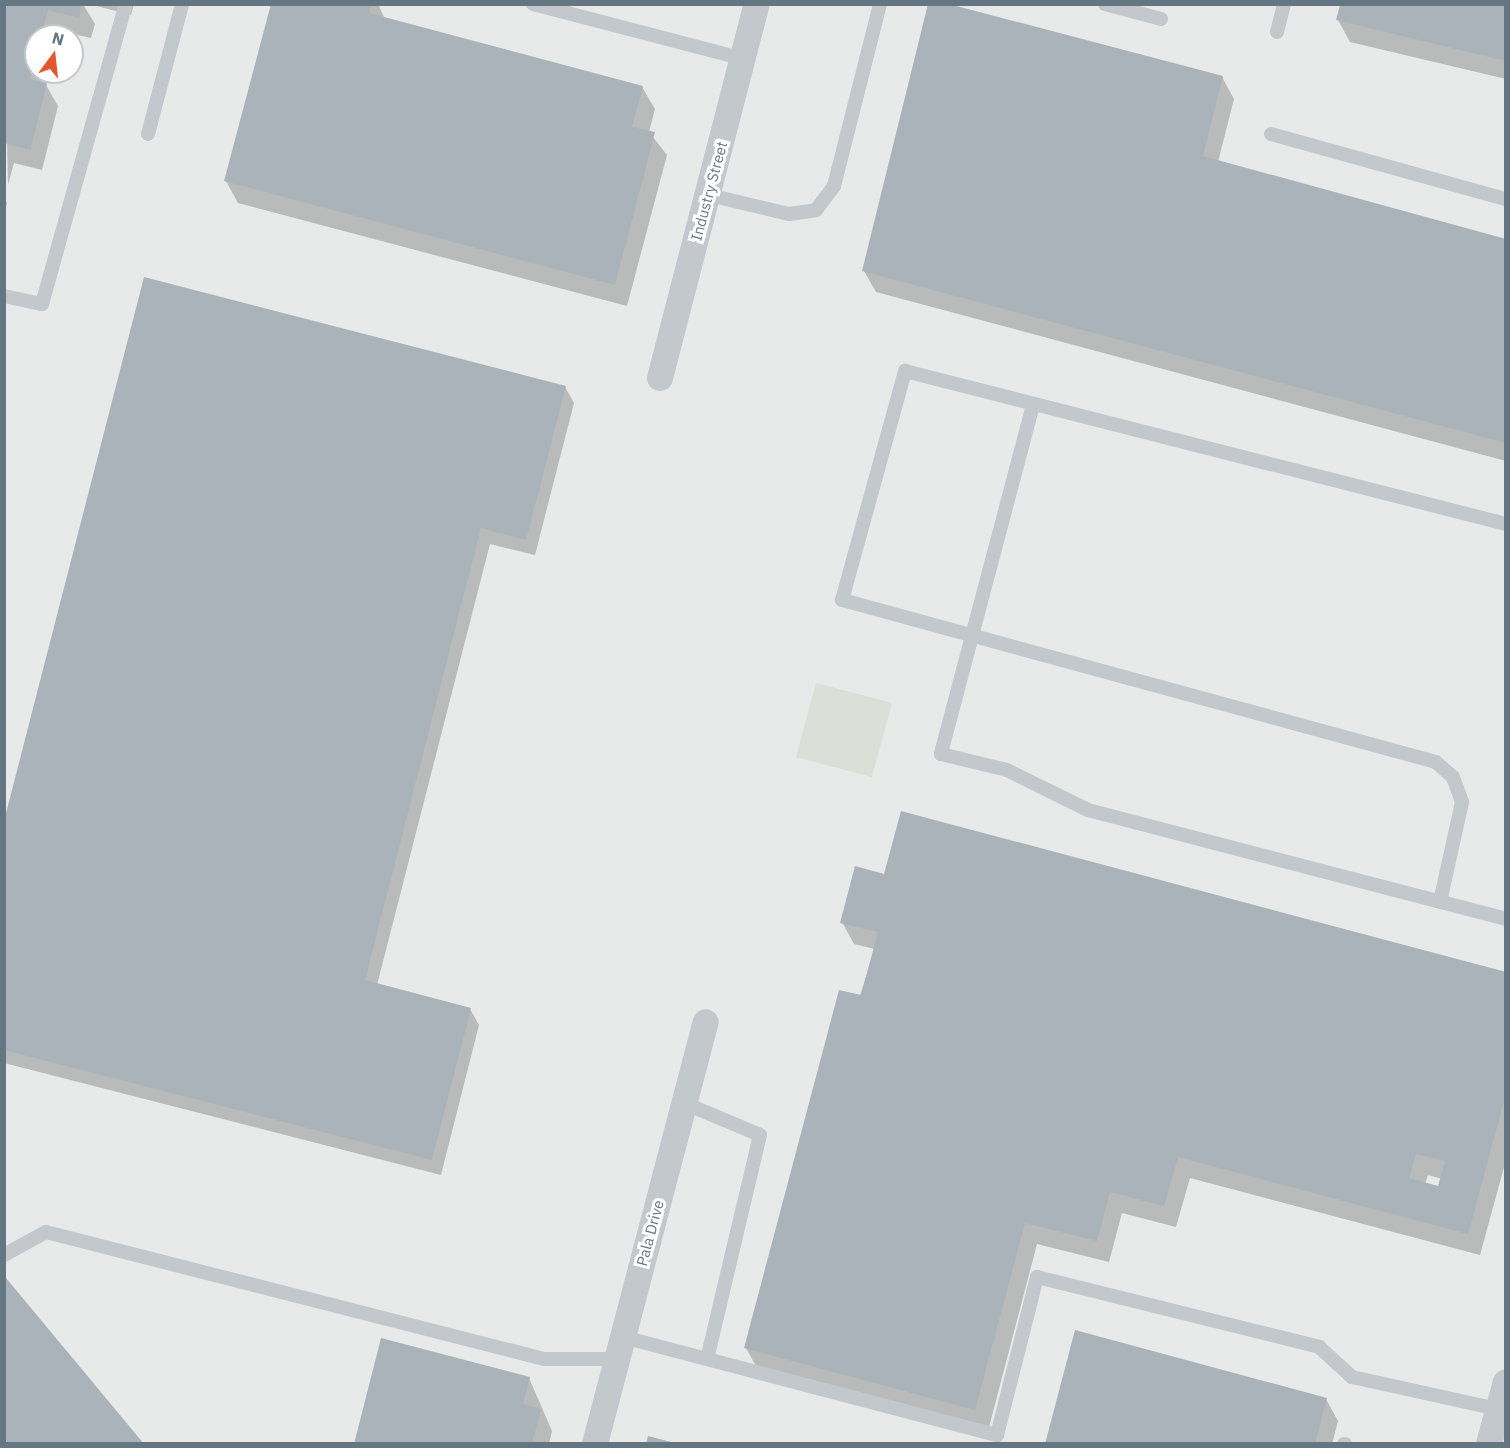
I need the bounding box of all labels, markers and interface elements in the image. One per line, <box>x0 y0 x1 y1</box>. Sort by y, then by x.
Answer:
north arrow <box>24 24 84 84</box>
text: N <box>50 27 66 50</box>
street label: Industry Street <box>687 139 731 243</box>
street label: Pala Drive <box>633 1198 667 1268</box>

